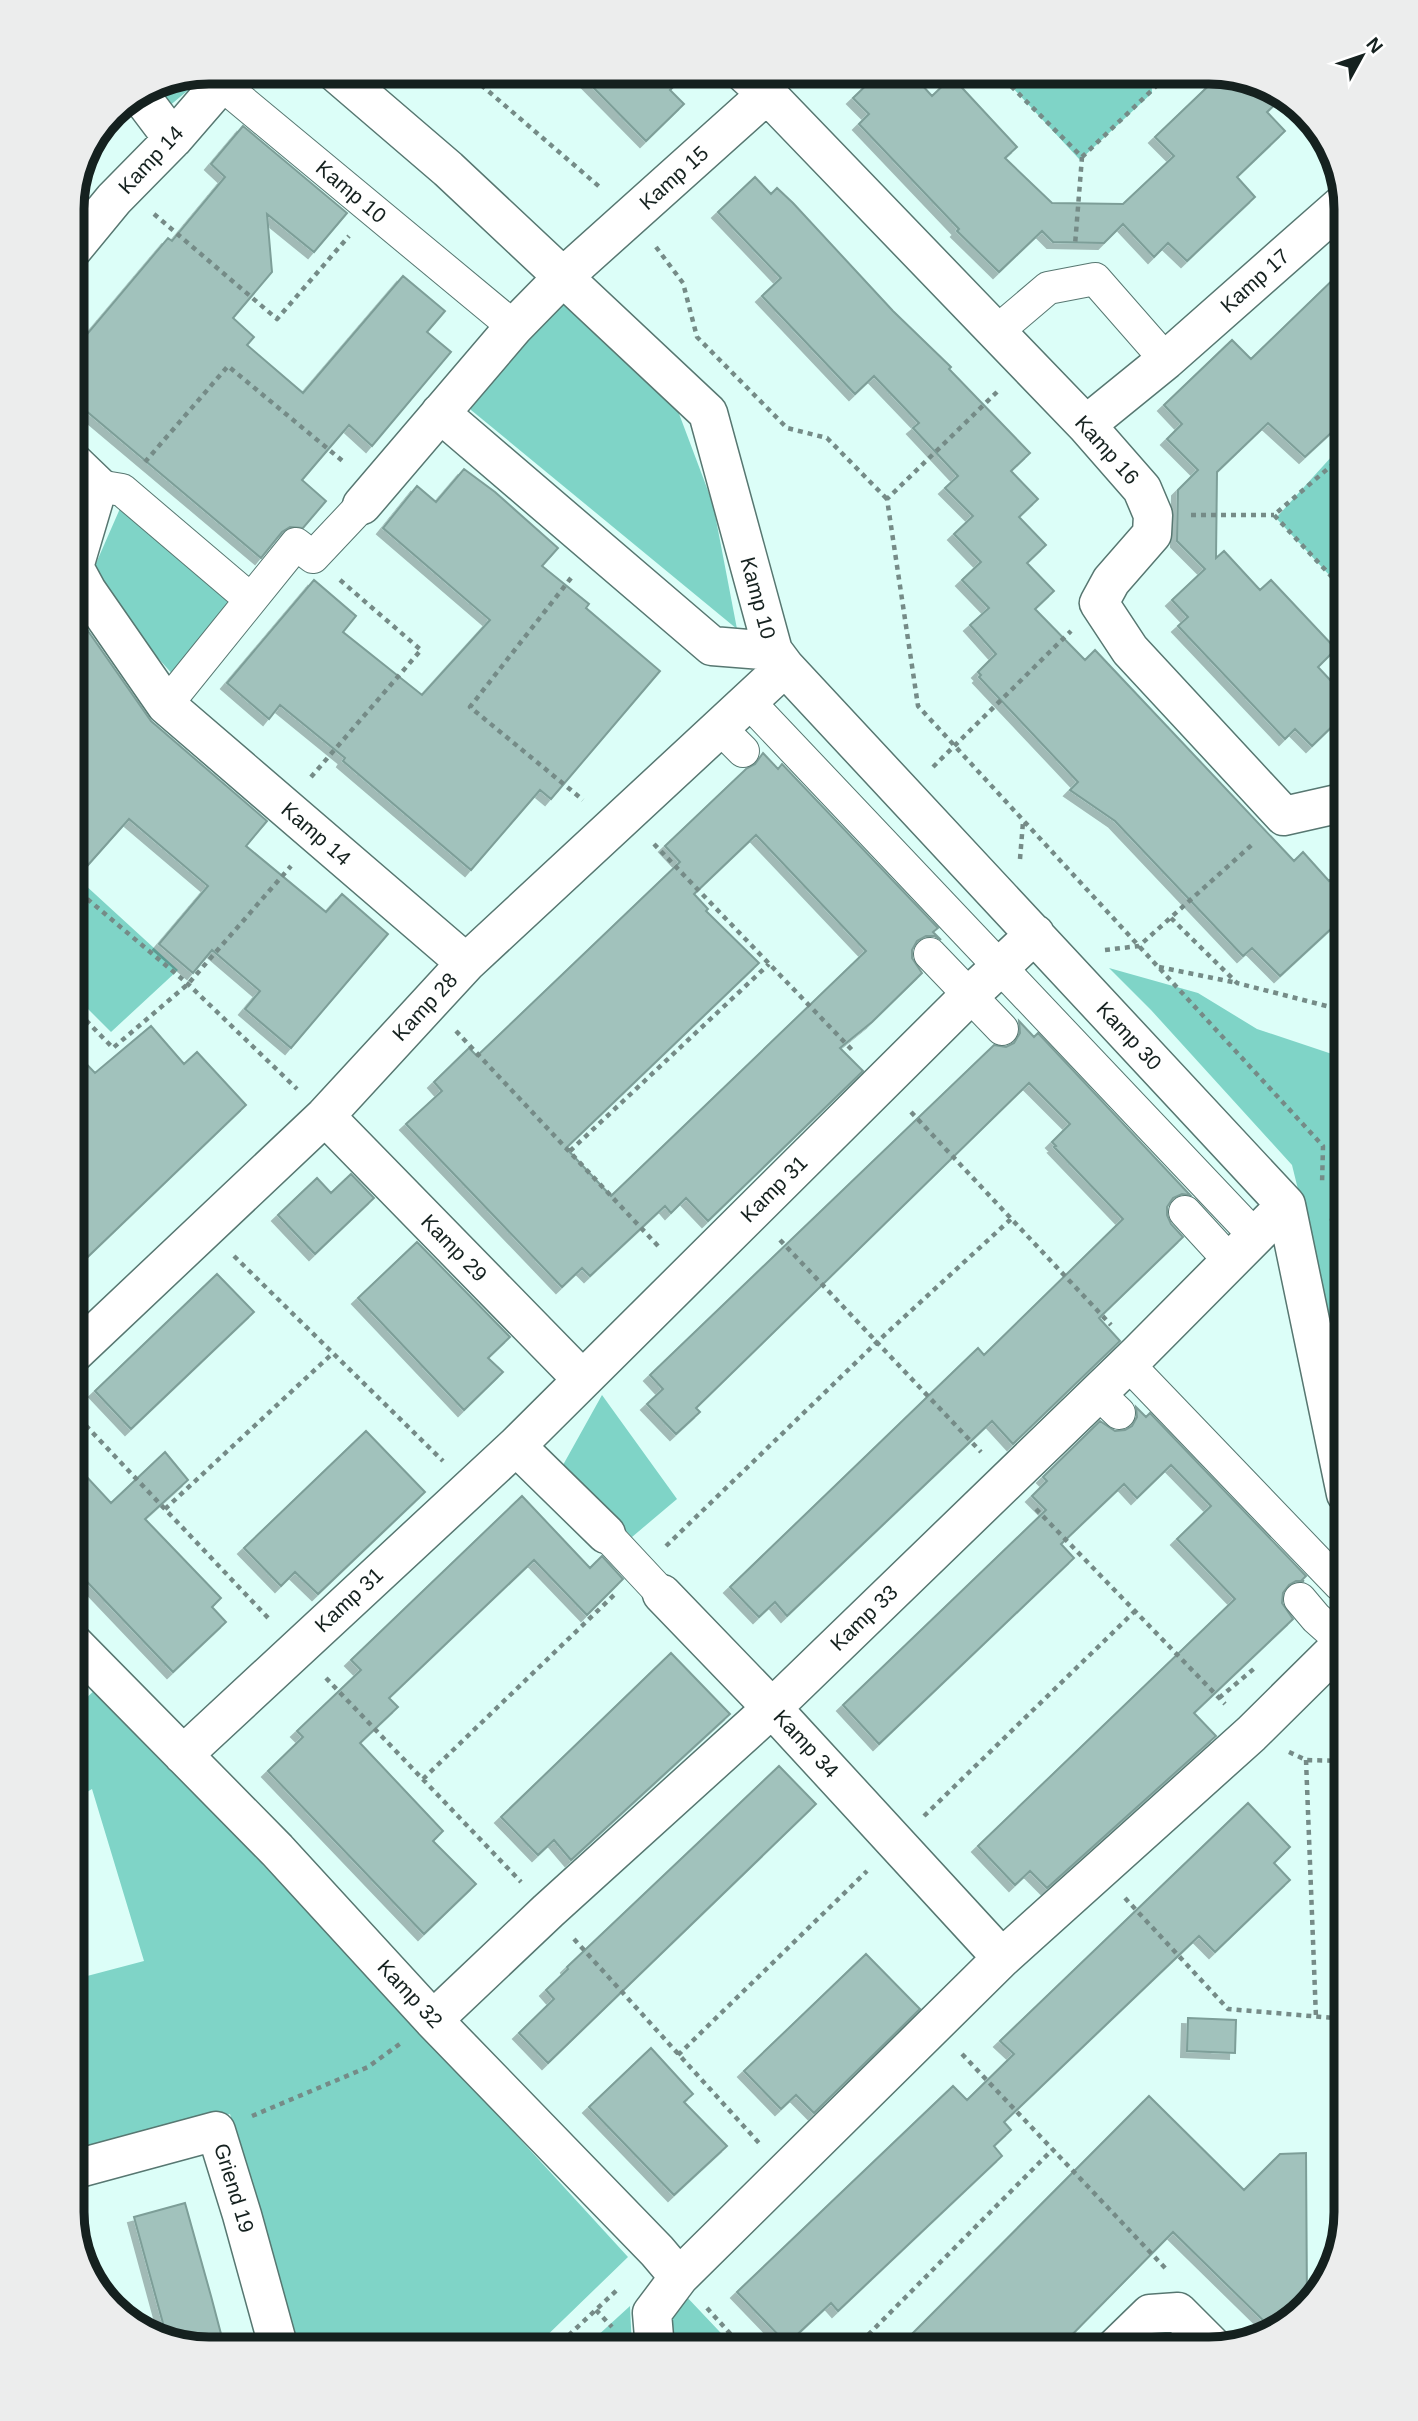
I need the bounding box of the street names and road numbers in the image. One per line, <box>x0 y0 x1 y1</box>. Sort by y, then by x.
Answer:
street label: Kamp 14 <box>114 121 188 198</box>
street label: Kamp 15 <box>635 141 713 214</box>
street label: Kamp 10 <box>312 156 391 227</box>
street label: Kamp 17 <box>1216 244 1294 317</box>
street label: Kamp 16 <box>1071 411 1144 489</box>
street label: Kamp 10 <box>736 554 780 641</box>
street label: Kamp 14 <box>277 797 356 870</box>
street label: Kamp 28 <box>388 968 462 1045</box>
street label: Kamp 30 <box>1092 997 1166 1074</box>
street label: Kamp 31 <box>736 1151 811 1226</box>
street label: Kamp 29 <box>417 1209 492 1286</box>
street label: Kamp 31 <box>310 1563 387 1637</box>
street label: Kamp 33 <box>825 1580 902 1655</box>
street label: Kamp 34 <box>769 1705 844 1782</box>
street label: Kamp 32 <box>373 1955 447 2032</box>
street label: Griend 19 <box>210 2140 259 2235</box>

